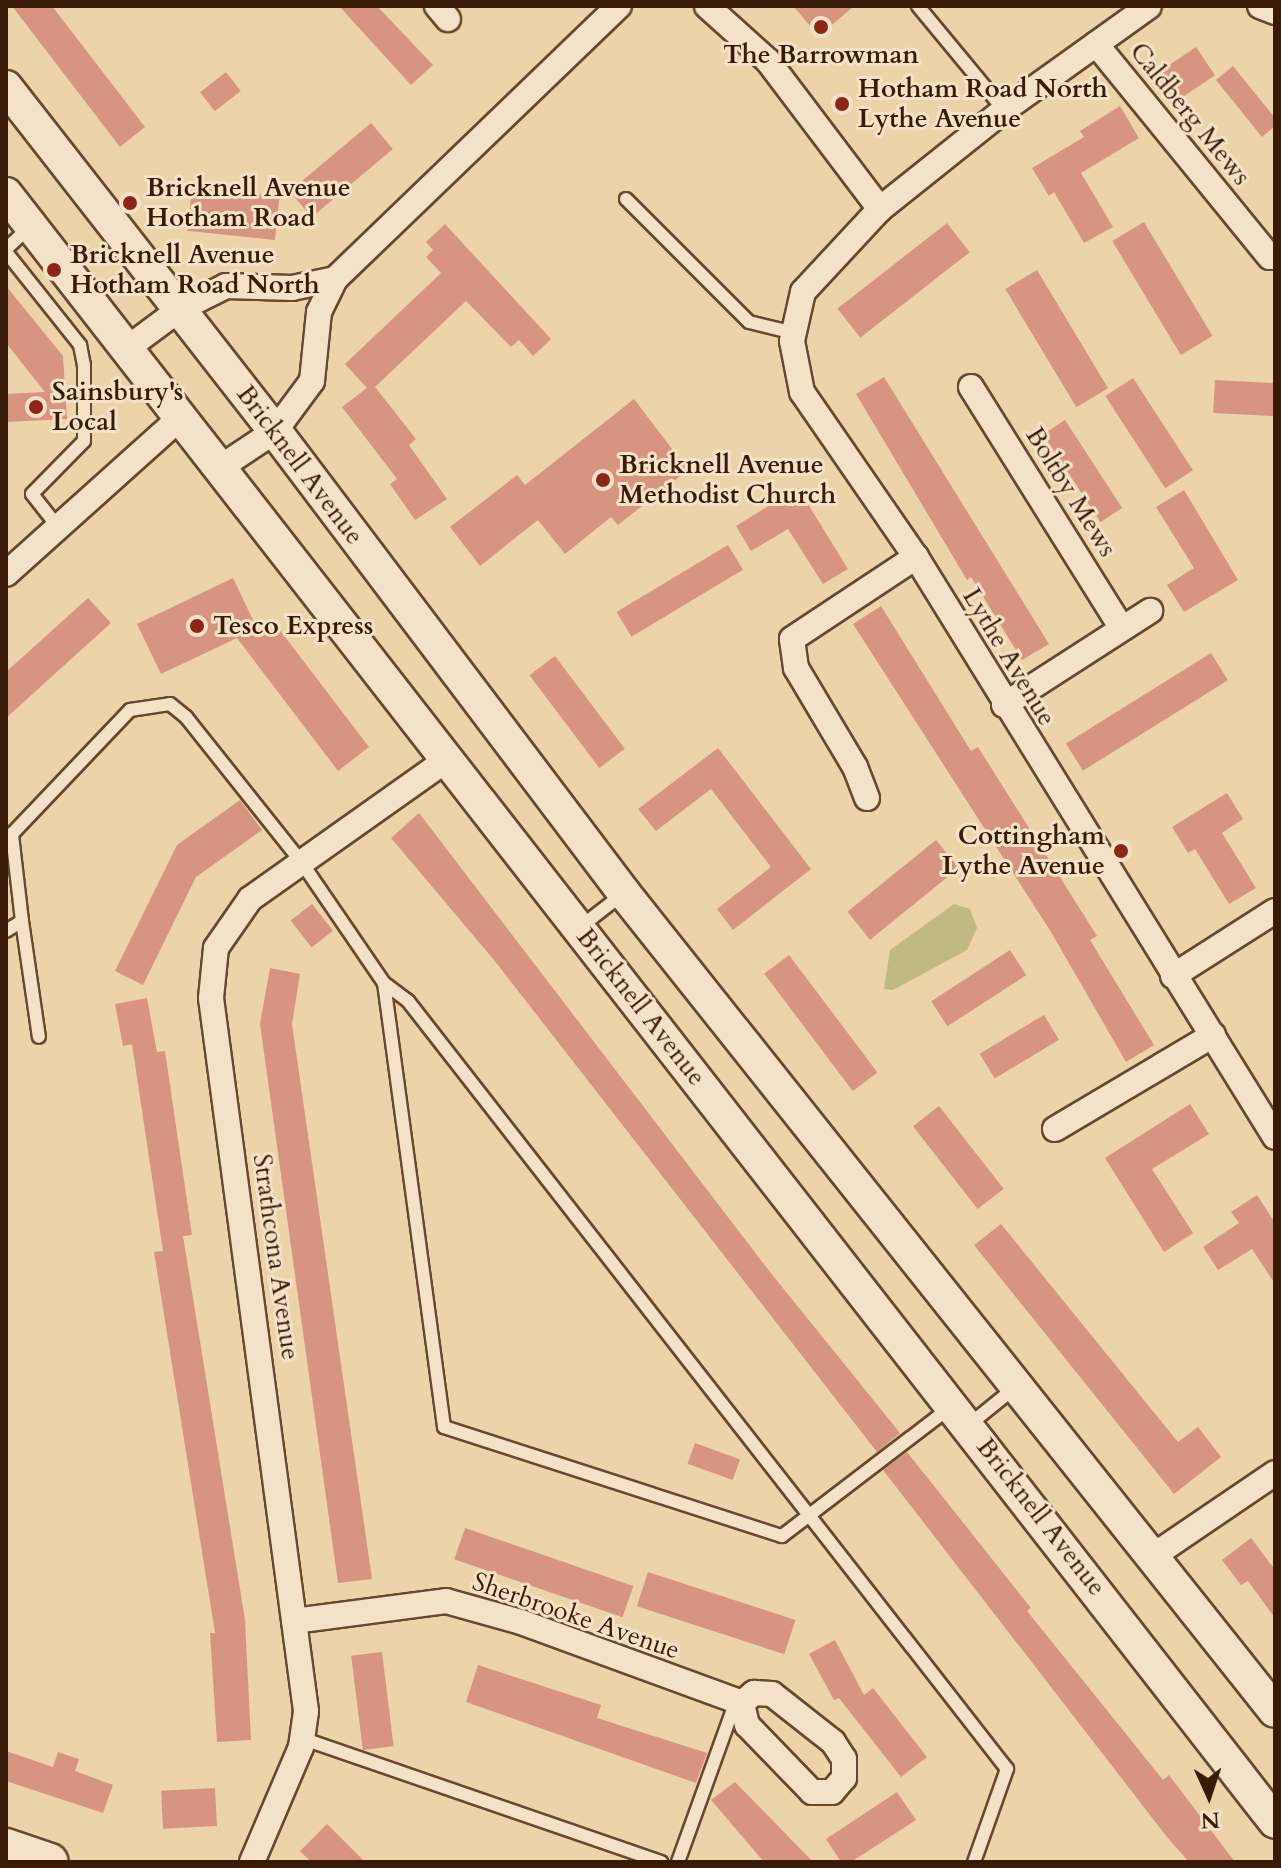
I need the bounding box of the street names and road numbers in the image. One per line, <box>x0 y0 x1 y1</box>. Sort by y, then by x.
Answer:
street label: Caldberg Mews <box>1123 36 1257 192</box>
street label: Bricknell Avenue <box>230 379 370 551</box>
street label: Boltby Mews <box>1019 421 1123 563</box>
street label: Lythe Avenue <box>956 583 1062 731</box>
street label: Bricknell Avenue <box>570 922 712 1092</box>
street label: Strathcona Avenue <box>246 1152 306 1362</box>
street label: Bricknell Avenue <box>970 1432 1112 1602</box>
street label: Sherbrooke Avenue <box>468 1566 684 1666</box>

